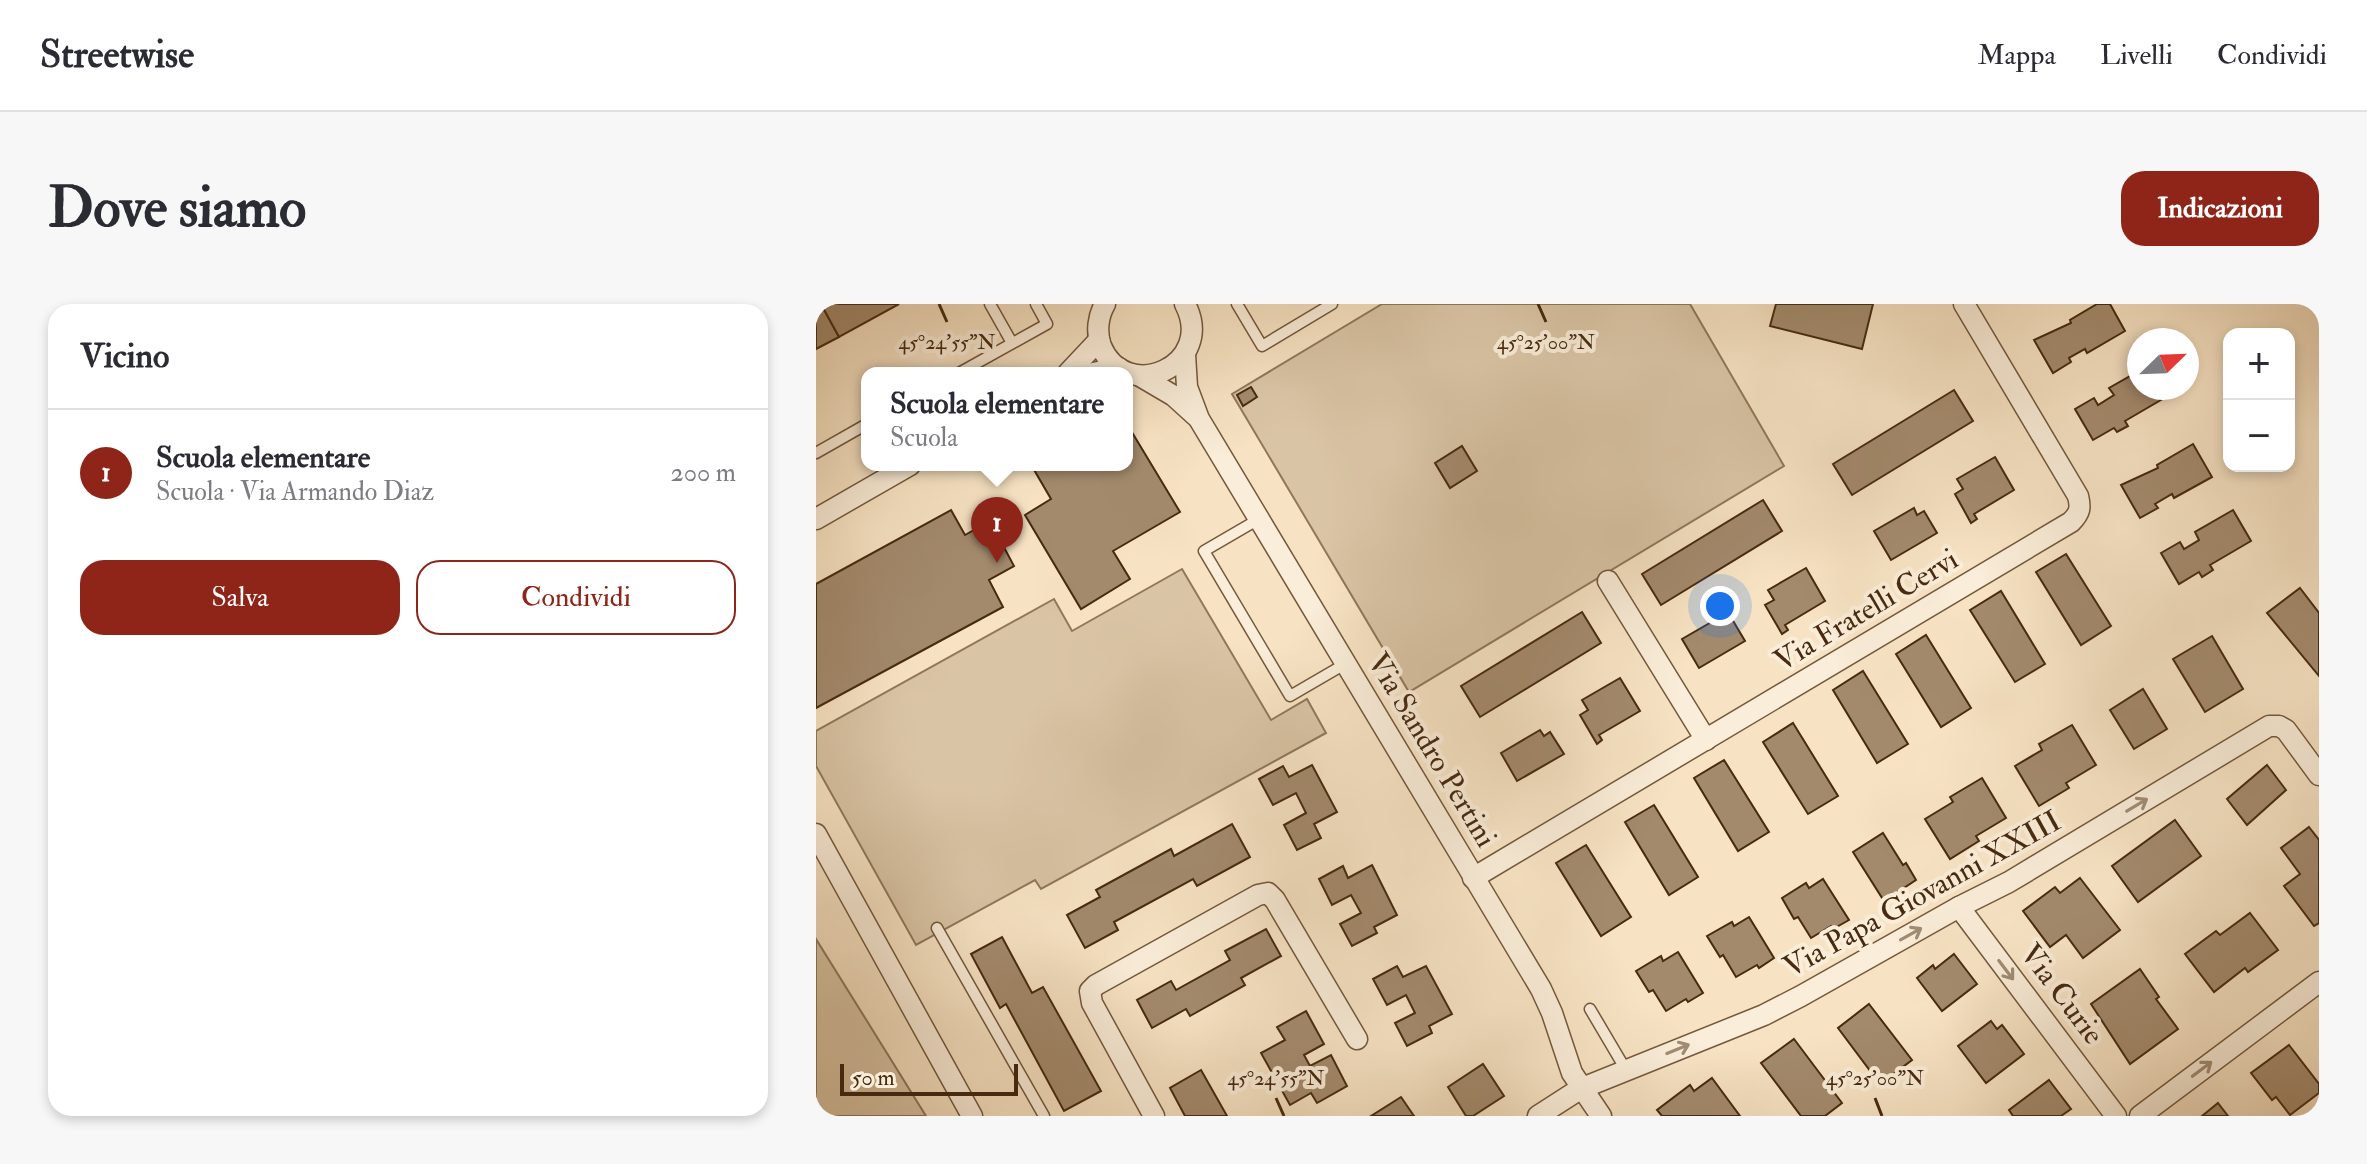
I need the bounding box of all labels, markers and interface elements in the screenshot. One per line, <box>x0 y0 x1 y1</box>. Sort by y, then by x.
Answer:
text: Streetwise <box>40 31 194 79</box>
text: Mappa <box>1978 38 2056 73</box>
text: Livelli <box>2100 38 2173 73</box>
text: Condividi <box>2217 38 2327 73</box>
button: Indicazioni <box>2121 171 2319 246</box>
text: Dove siamo <box>48 173 306 244</box>
north arrow <box>2127 328 2199 400</box>
map controls <box>2223 328 2295 472</box>
button: + <box>2223 328 2295 400</box>
text: 45°24'55"N <box>899 330 996 355</box>
text: 45°25'00"N <box>1497 330 1595 355</box>
text: Vicino <box>80 335 169 378</box>
popup <box>861 367 1133 471</box>
text: Scuola elementare <box>890 385 1104 422</box>
button: − <box>2223 400 2295 472</box>
text: Scuola <box>890 422 958 454</box>
text: Scuola elementare <box>156 439 370 476</box>
text: 1 <box>101 457 111 489</box>
text: 200 m <box>671 457 736 489</box>
text: Scuola · Via Armando Diaz <box>156 476 434 508</box>
pin: 1 <box>971 497 1023 563</box>
street label: Via Fratelli Cervi <box>1767 541 1965 679</box>
button: Salva <box>80 560 400 635</box>
button: Condividi <box>416 560 736 635</box>
your location <box>1700 586 1740 626</box>
street label: Via Sandro Pertini <box>1359 646 1505 854</box>
one-way arrow <box>2125 797 2148 813</box>
street label: Via Papa Giovanni XXIII <box>1777 802 2067 986</box>
one-way arrow <box>1899 926 1922 942</box>
street label: Via Curie <box>2012 936 2112 1052</box>
one-way arrow <box>1998 958 2014 980</box>
one-way arrow <box>1665 1041 1690 1055</box>
scale bar <box>840 1060 1018 1096</box>
one-way arrow <box>2191 1061 2212 1078</box>
text: 50 m <box>852 1064 894 1092</box>
text: 45°24'55"N <box>1228 1066 1325 1091</box>
text: 45°25'00"N <box>1826 1066 1924 1091</box>

